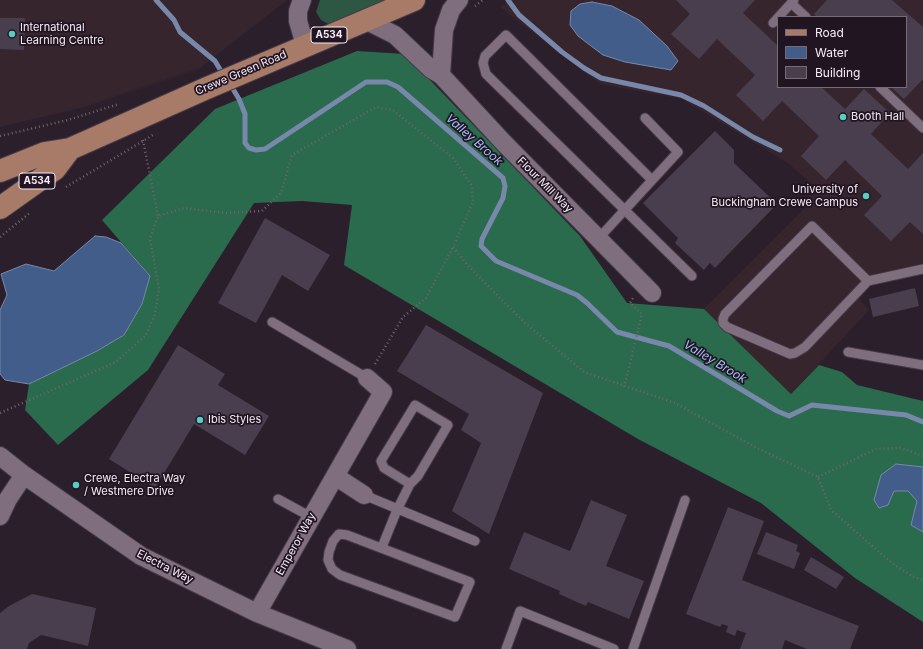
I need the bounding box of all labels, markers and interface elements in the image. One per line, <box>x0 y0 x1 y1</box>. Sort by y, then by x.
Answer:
legend <box>777 16 907 88</box>
place label: International Learning Centre <box>20 21 104 47</box>
text: Road <box>815 25 844 40</box>
road number: A534 <box>311 27 347 43</box>
marker: International Learning Centre <box>7 29 17 39</box>
text: Water <box>815 45 848 60</box>
street label: Crewe Green Road <box>193 48 289 98</box>
text: Building <box>815 65 860 80</box>
place label: Booth Hall <box>851 110 904 124</box>
water label: Valley Brook <box>443 111 505 169</box>
marker: Booth Hall <box>838 112 848 122</box>
street label: Flour Mill Way <box>515 155 575 215</box>
road number: A534 <box>19 173 55 189</box>
place label: University of Buckingham Crewe Campus <box>711 183 858 209</box>
marker: University of Buckingham Crewe Campus <box>861 191 871 201</box>
water label: Valley Brook <box>681 338 749 386</box>
place label: Ibis Styles <box>208 413 261 427</box>
marker: Ibis Styles <box>195 415 205 425</box>
place label: Crewe, Electra Way / Westmere Drive <box>84 472 185 498</box>
marker: Crewe, Electra Way / Westmere Drive <box>71 480 81 490</box>
street label: Emperor Way <box>273 510 319 578</box>
street label: Electra Way <box>135 547 195 587</box>

